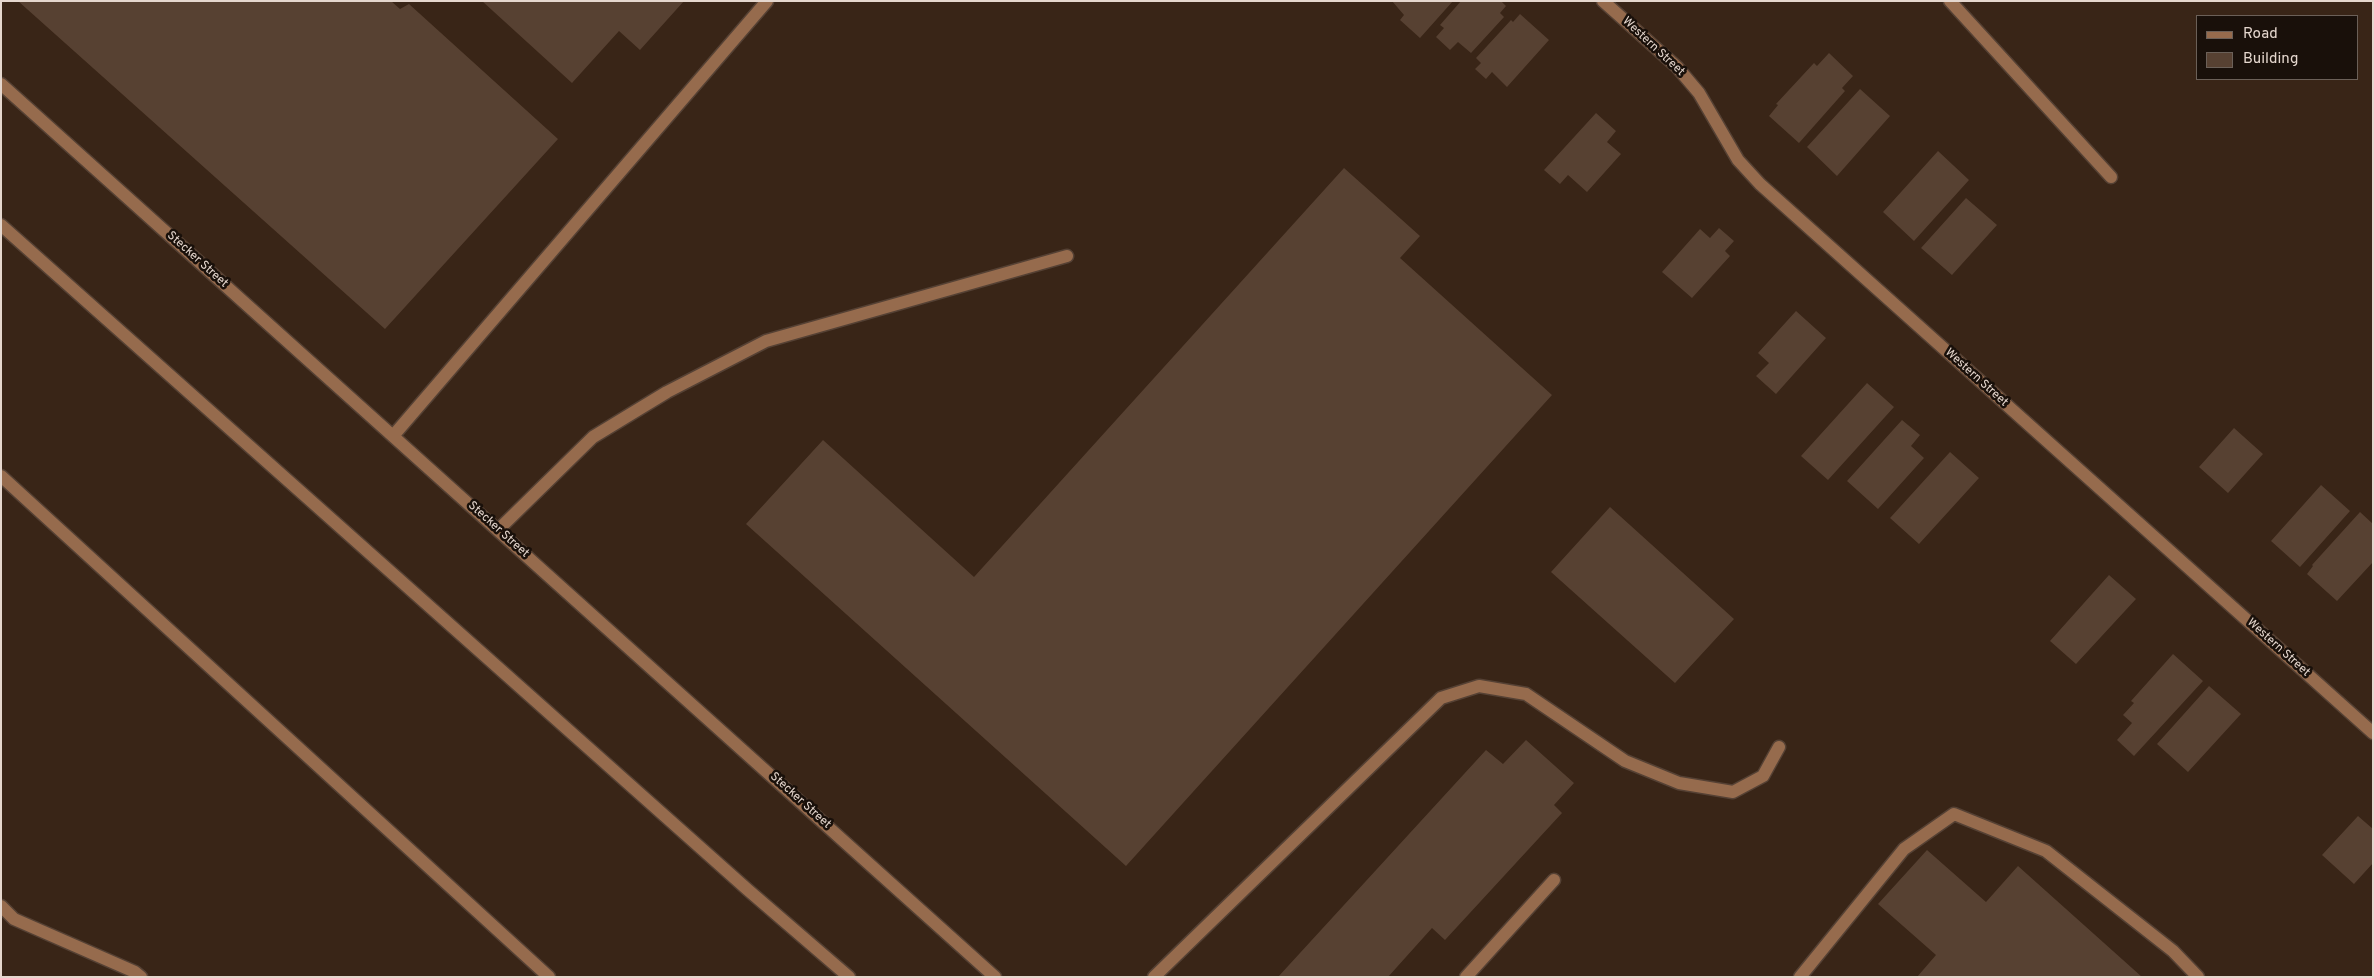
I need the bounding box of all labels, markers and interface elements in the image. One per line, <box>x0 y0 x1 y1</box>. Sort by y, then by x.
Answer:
street label: Western Street <box>1619 14 1687 80</box>
legend <box>2196 15 2359 80</box>
text: Road <box>2243 25 2278 44</box>
text: Building <box>2243 50 2298 69</box>
street label: Stecker Street <box>163 229 231 291</box>
street label: Western Street <box>1941 346 2011 410</box>
street label: Stecker Street <box>464 499 532 561</box>
street label: Western Street <box>2243 616 2313 680</box>
street label: Stecker Street <box>766 770 834 832</box>

